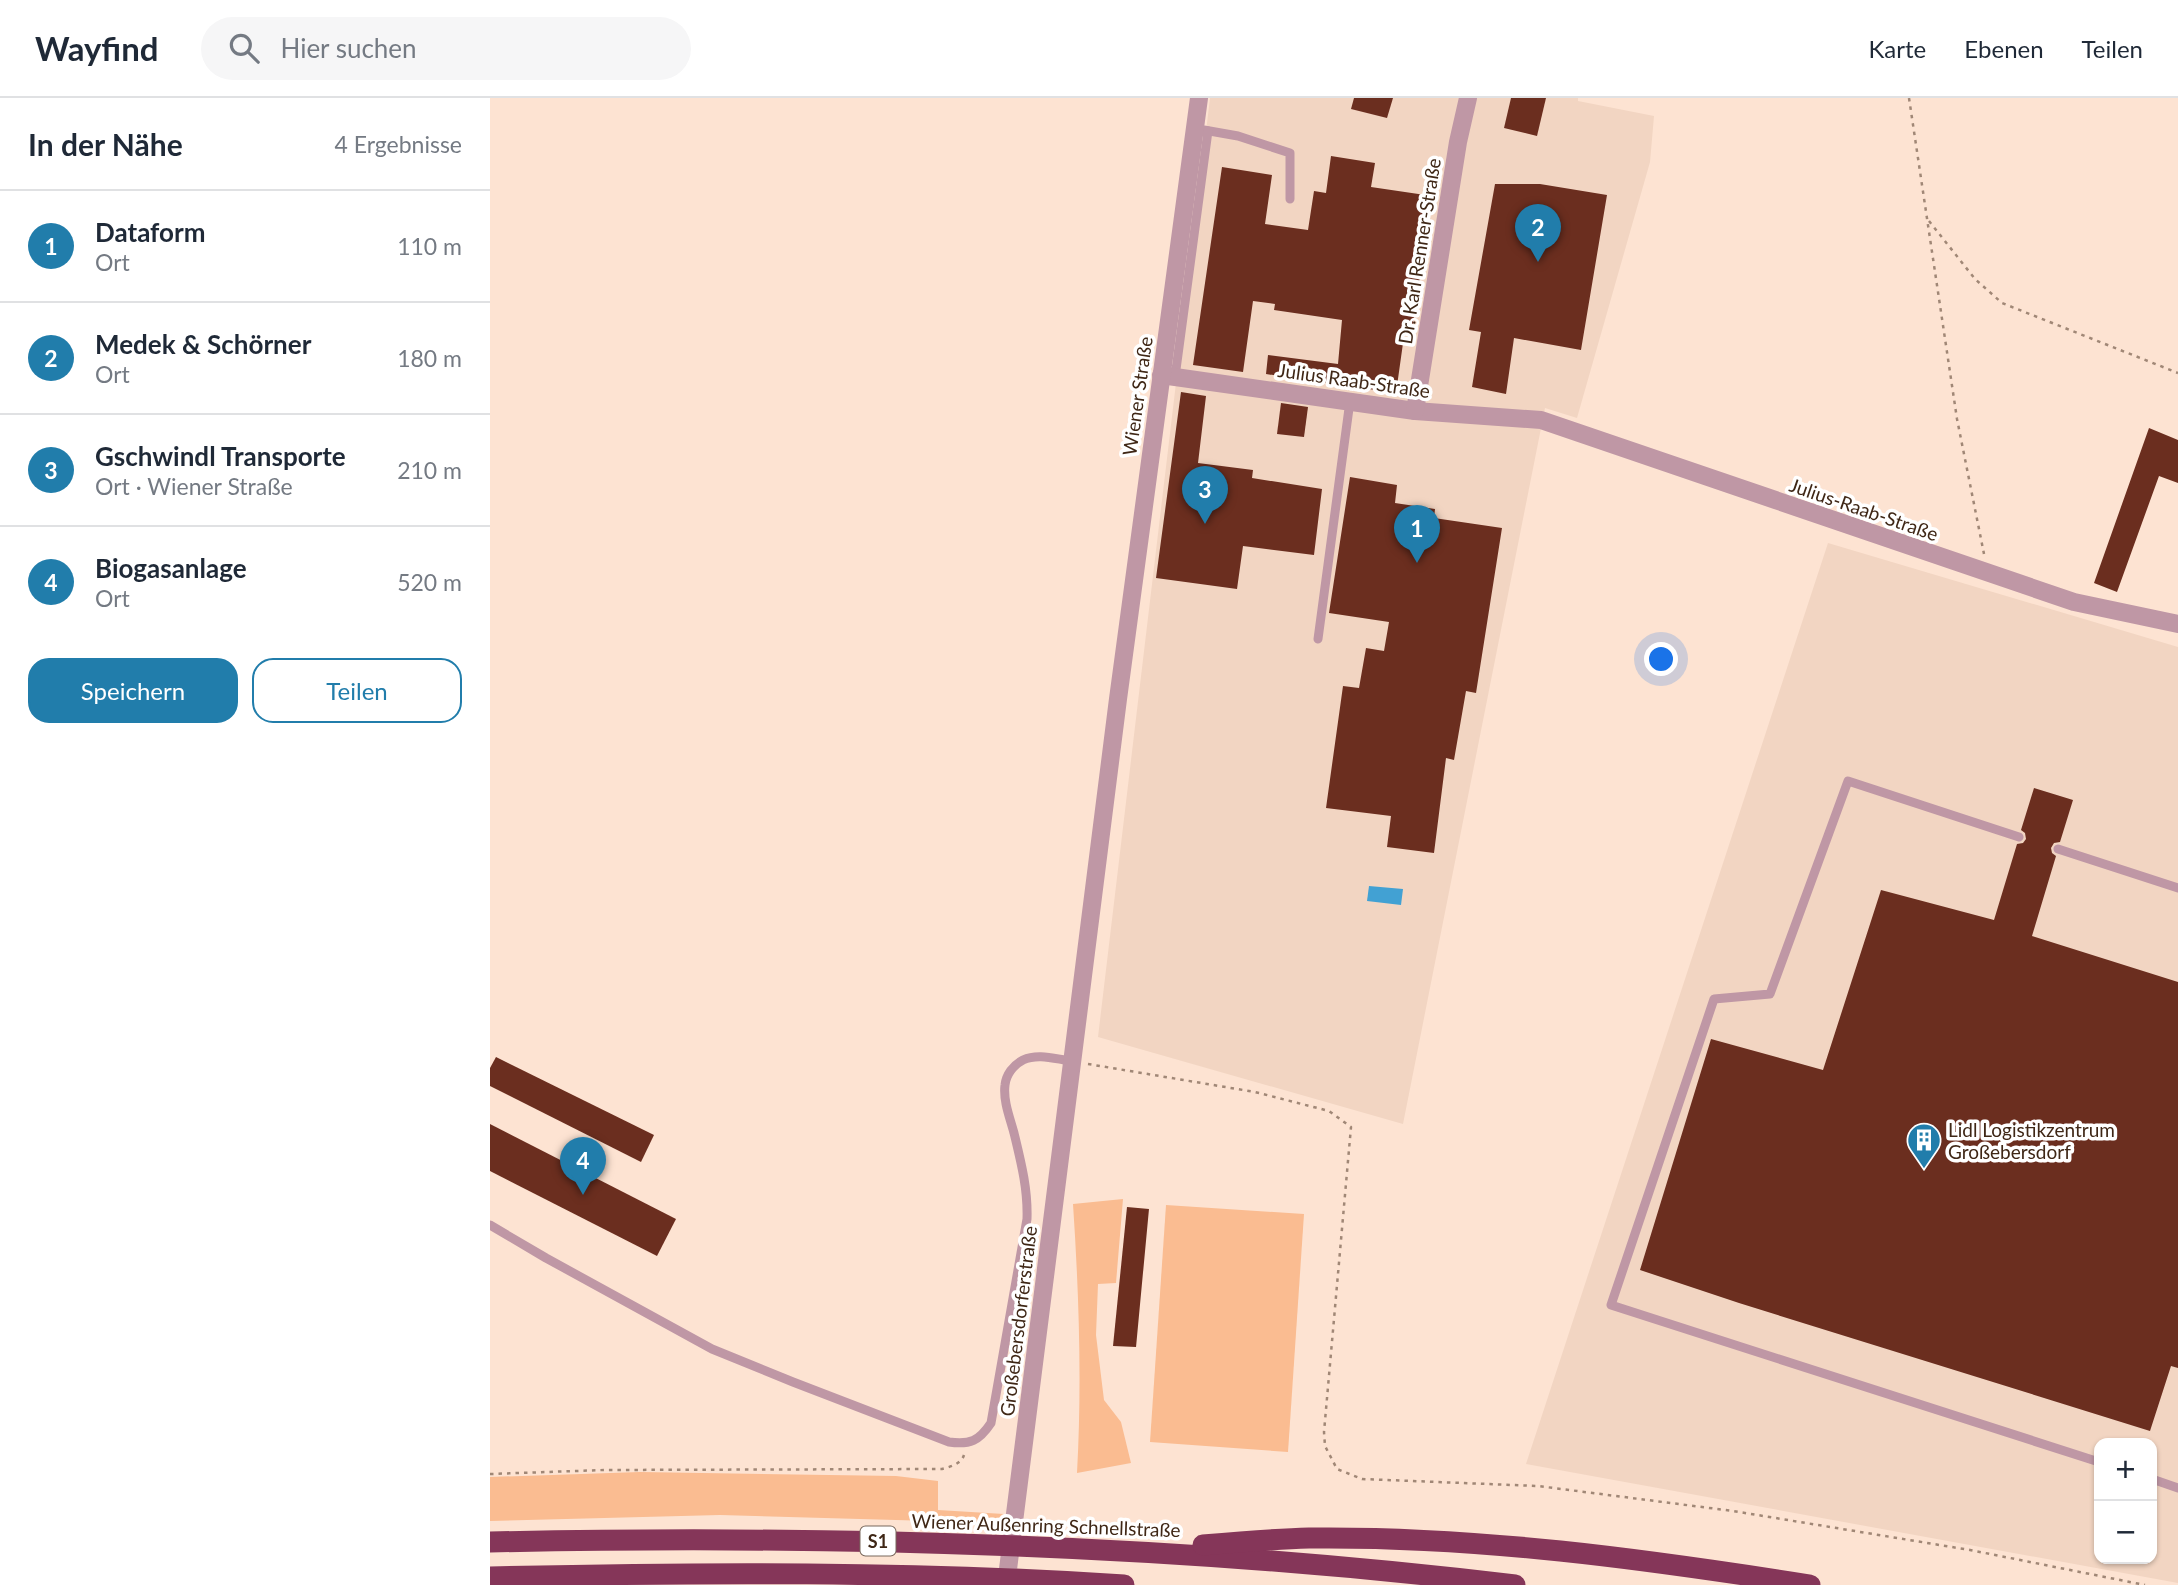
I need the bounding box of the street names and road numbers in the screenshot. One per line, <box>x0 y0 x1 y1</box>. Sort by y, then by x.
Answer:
street label: Dr. Karl Renner-Straße <box>1393 156 1445 346</box>
street label: Wiener Straße <box>1117 335 1157 457</box>
street label: Julius Raab-Straße <box>1276 358 1432 402</box>
street label: Julius-Raab-Straße <box>1787 473 1941 545</box>
street label: Großebersdorferstraße <box>995 1224 1041 1418</box>
street label: Wiener Außenring Schnellstraße <box>911 1509 1181 1541</box>
road number: S1 <box>860 1526 896 1556</box>

